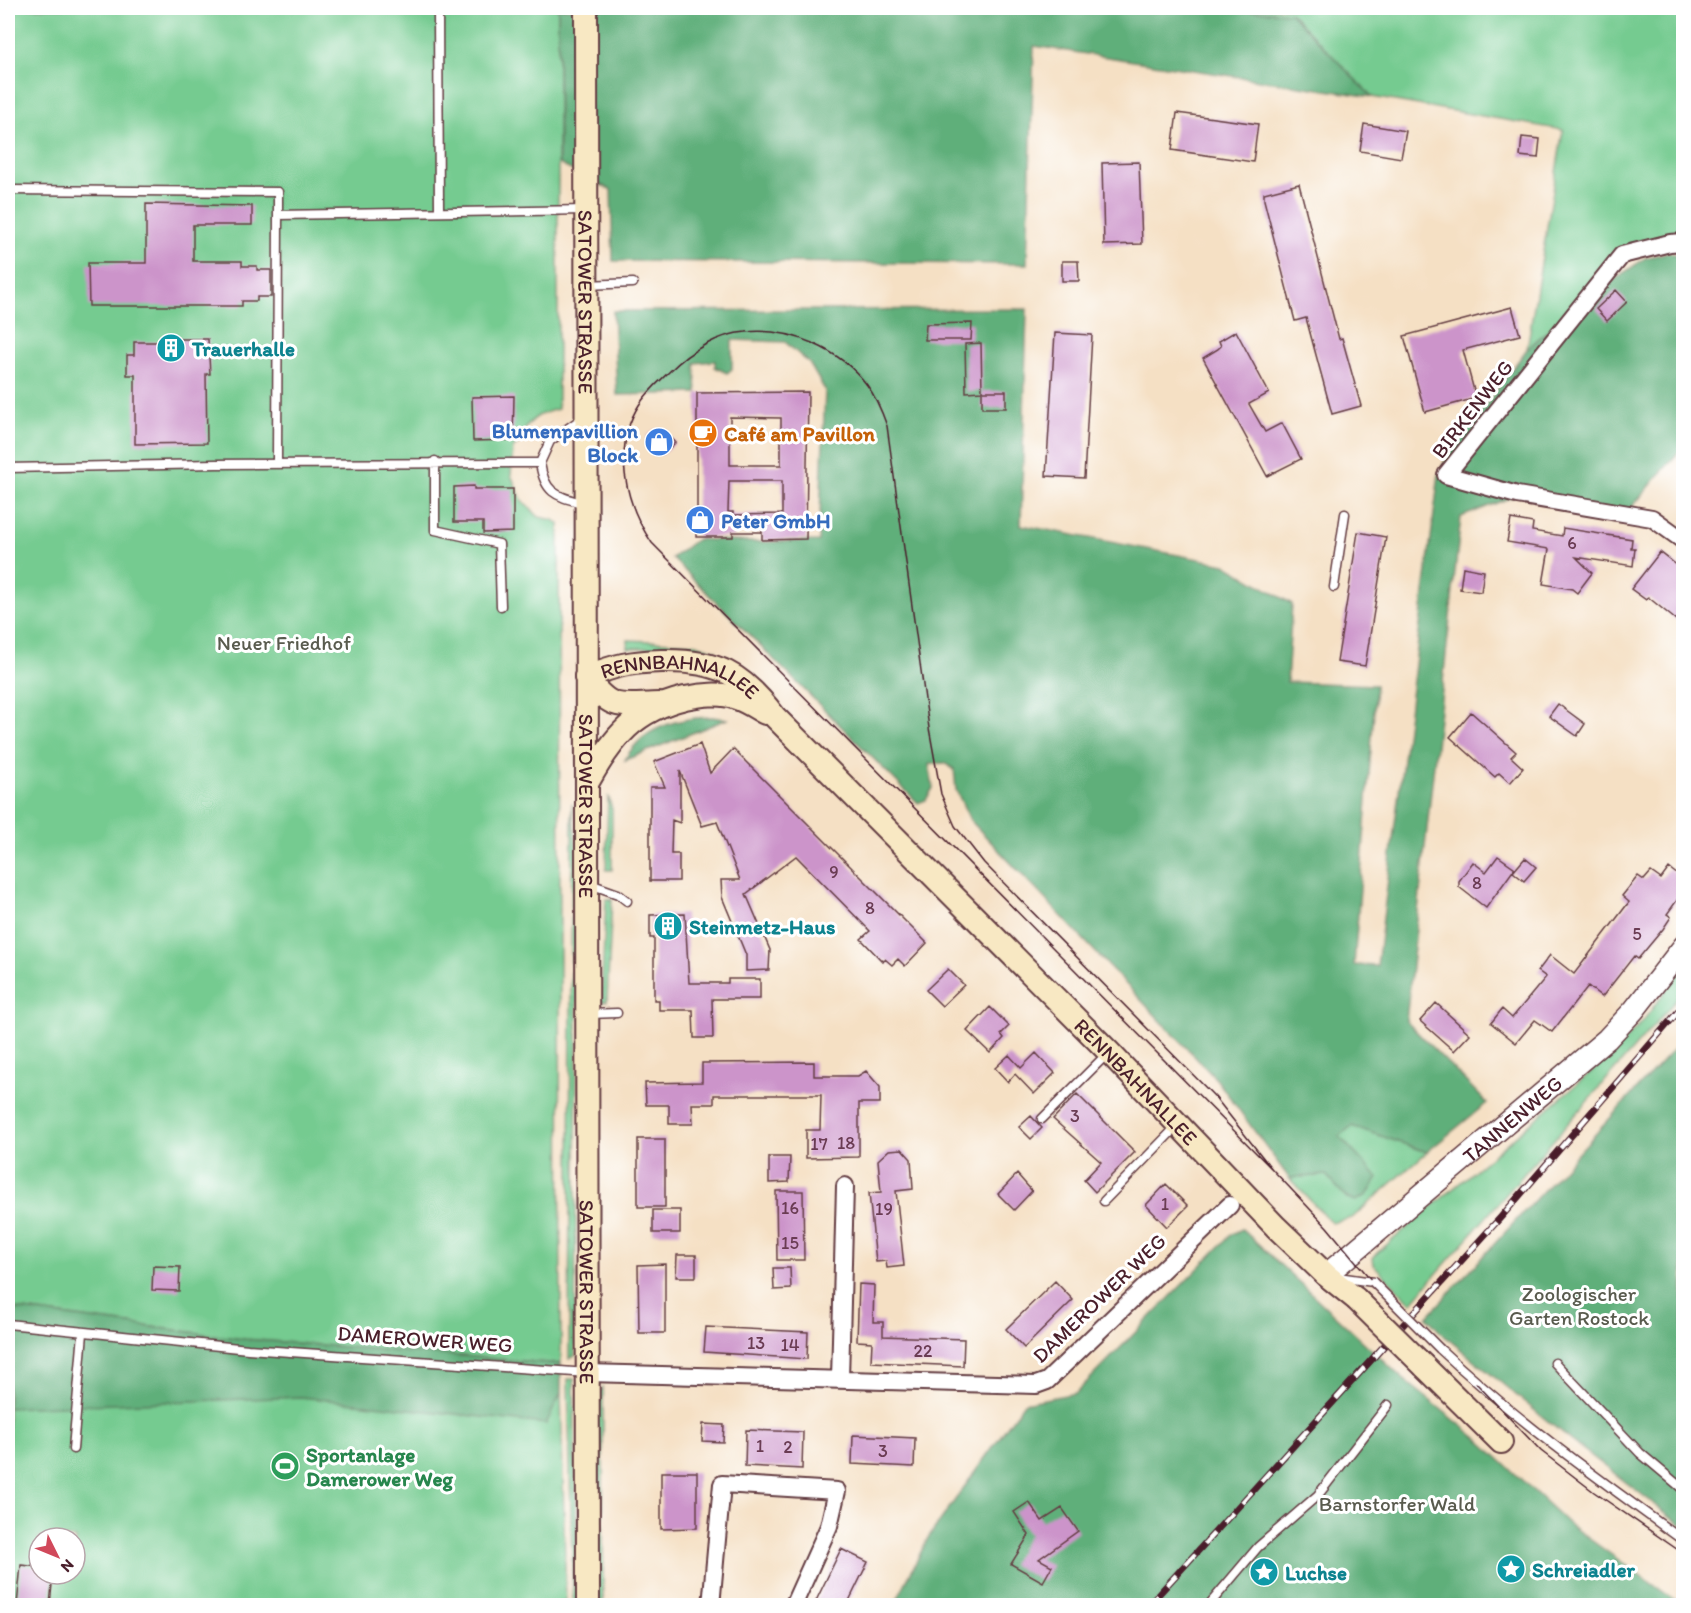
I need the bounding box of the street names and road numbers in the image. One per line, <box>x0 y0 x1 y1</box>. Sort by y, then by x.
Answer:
street label: SATOWER STRASSE <box>574 210 599 394</box>
street label: BIRKENWEG <box>1426 355 1518 463</box>
street label: RENNBAHNALLEE <box>597 648 765 704</box>
street label: SATOWER STRASSE <box>574 714 600 898</box>
street label: RENNBAHNALLEE <box>1070 1013 1203 1150</box>
street label: TANNENWEG <box>1457 1070 1567 1168</box>
street label: SATOWER STRASSE <box>575 1200 600 1384</box>
street label: DAMEROWER WEG <box>1027 1228 1171 1368</box>
street label: DAMEROWER WEG <box>337 1320 513 1358</box>

